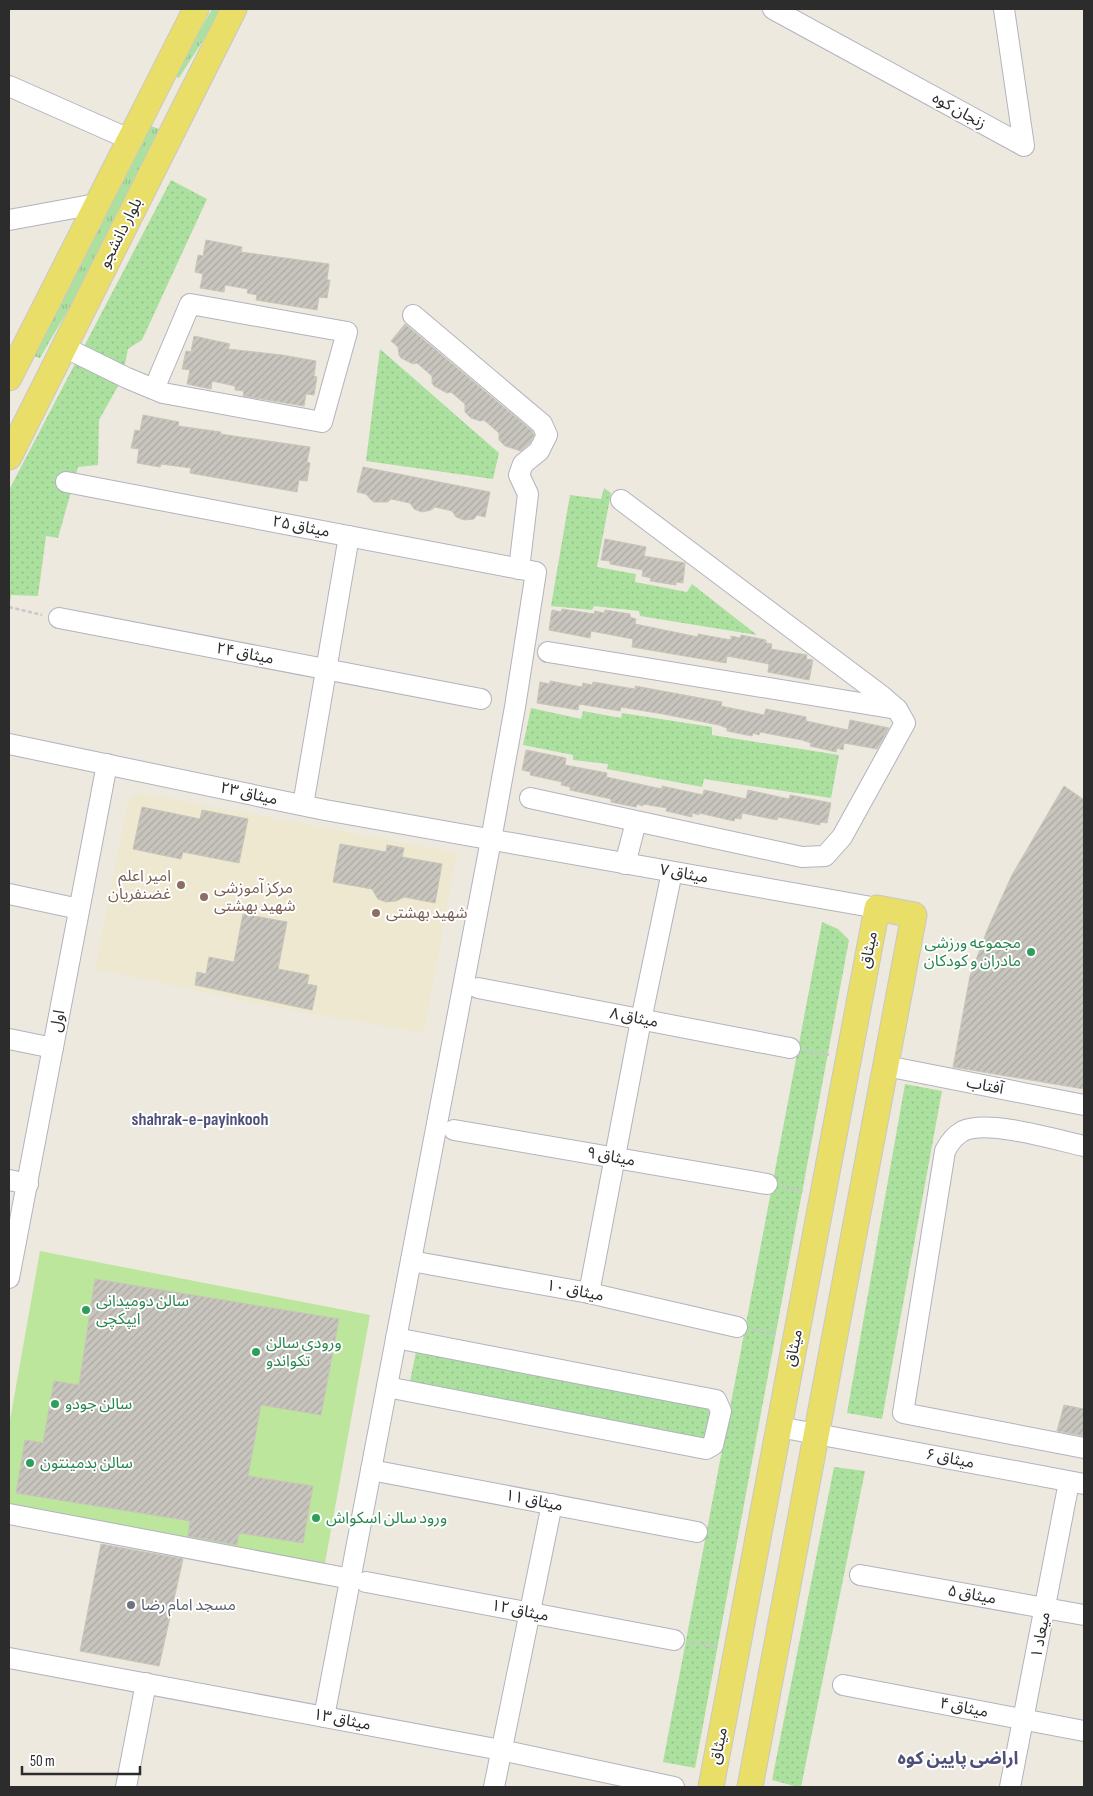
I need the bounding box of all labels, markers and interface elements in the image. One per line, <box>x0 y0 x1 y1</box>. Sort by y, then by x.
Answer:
street label: زنجان کوه <box>929 88 989 134</box>
street label: بلوار دانشجو <box>95 195 147 271</box>
street label: میثاق ۲۵ <box>271 512 331 542</box>
street label: میثاق ۲۴ <box>215 639 275 669</box>
street label: میثاق ۲۳ <box>219 779 279 809</box>
street label: میثاق ۷ <box>658 860 710 888</box>
place label: امیر اعلم غضنفریان <box>108 867 171 904</box>
place label: مرکز آموزشی شهید بهشتی <box>214 878 295 916</box>
marker: امیر اعلم غضنفریان <box>175 879 187 891</box>
marker: مرکز آموزشی شهید بهشتی <box>198 891 210 903</box>
place label: شهید بهشتی <box>386 904 467 923</box>
marker: شهید بهشتی <box>370 907 382 919</box>
street label: میثاق <box>856 930 882 970</box>
place label: مجموعه ورزشی مادران و کودکان <box>924 934 1021 971</box>
marker: مجموعه ورزشی مادران و کودکان <box>1025 946 1037 958</box>
street label: میثاق ۸ <box>608 1004 660 1032</box>
street label: اول <box>47 1008 69 1034</box>
street label: آفتاب <box>965 1073 1006 1099</box>
district label: shahrak-e-payinkooh <box>132 1109 268 1130</box>
street label: میثاق ۹ <box>585 1143 637 1171</box>
street label: میثاق ۱۰ <box>545 1276 605 1306</box>
place label: سالن دومیدانی ایپکچی <box>96 1292 189 1329</box>
marker: سالن دومیدانی ایپکچی <box>80 1304 92 1316</box>
street label: میثاق <box>781 1328 807 1368</box>
place label: ورودی سالن تکواندو <box>266 1334 342 1371</box>
marker: ورودی سالن تکواندو <box>250 1346 262 1358</box>
place label: سالن جودو <box>65 1395 132 1414</box>
marker: سالن جودو <box>49 1398 61 1410</box>
street label: میثاق ۶ <box>924 1445 976 1473</box>
place label: سالن بدمینتون <box>40 1454 133 1473</box>
marker: سالن بدمینتون <box>24 1457 36 1469</box>
street label: میثاق ۱۱ <box>504 1486 564 1516</box>
place label: ورود سالن اسکواش <box>326 1509 447 1528</box>
marker: ورود سالن اسکواش <box>310 1512 322 1524</box>
street label: میثاق ۵ <box>946 1581 998 1609</box>
place label: مسجد امام رضا <box>141 1596 236 1617</box>
street label: میثاق ۱۲ <box>490 1596 550 1626</box>
marker: مسجد امام رضا <box>125 1599 137 1611</box>
street label: میعاد ۱ <box>1027 1610 1055 1660</box>
street label: میثاق ۴ <box>938 1694 990 1722</box>
street label: میثاق ۱۳ <box>312 1705 372 1735</box>
street label: میثاق <box>706 1726 732 1766</box>
scale bar <box>22 1744 140 1776</box>
district label: اراضی پایین کوه <box>898 1748 1018 1769</box>
text: 50 m <box>30 1752 55 1771</box>

